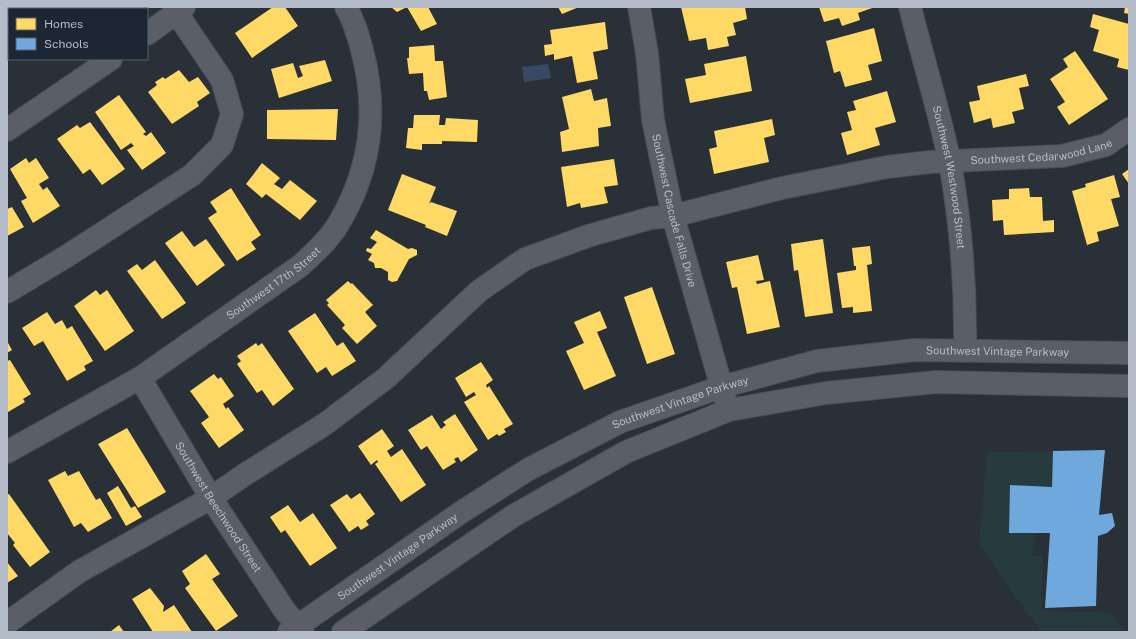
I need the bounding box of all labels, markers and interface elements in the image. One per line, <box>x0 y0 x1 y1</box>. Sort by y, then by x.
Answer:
legend <box>8 8 148 60</box>
text: Homes <box>44 17 83 31</box>
text: Schools <box>44 37 89 51</box>
street label: Southwest Westwood Street <box>930 104 967 249</box>
street label: Southwest Cascade Falls Drive <box>650 133 699 289</box>
street label: Southwest Cedarwood Lane <box>970 136 1115 166</box>
street label: Southwest 17th Street <box>224 244 323 322</box>
street label: Southwest Vintage Parkway <box>926 344 1069 358</box>
street label: Southwest Vintage Parkway <box>610 374 750 431</box>
street label: Southwest Beechwood Street <box>173 440 264 574</box>
street label: Southwest Vintage Parkway <box>335 511 460 602</box>

